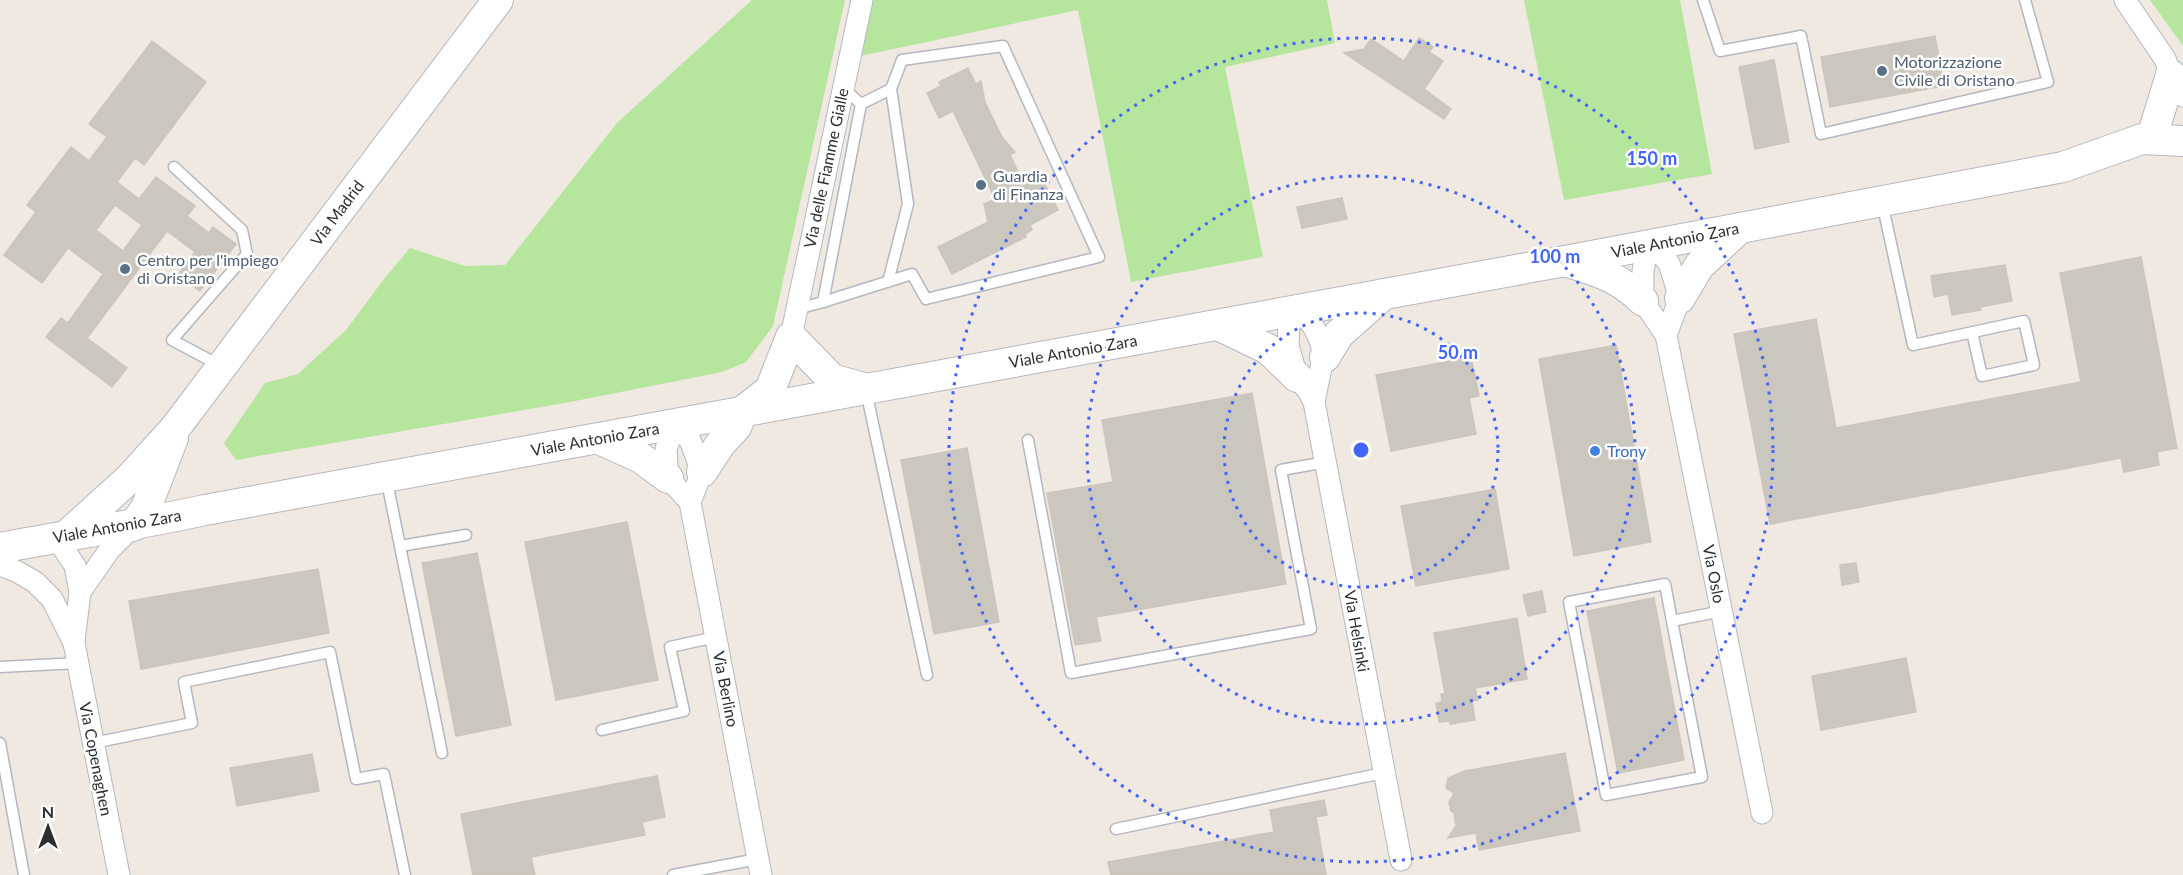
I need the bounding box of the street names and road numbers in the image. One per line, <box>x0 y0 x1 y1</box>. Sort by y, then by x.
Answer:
street label: Via delle Fiamme Gialle <box>799 86 852 250</box>
street label: Via Madrid <box>306 176 367 249</box>
street label: Viale Antonio Zara <box>1609 218 1740 261</box>
street label: Viale Antonio Zara <box>1007 330 1139 371</box>
street label: Viale Antonio Zara <box>529 418 661 459</box>
street label: Viale Antonio Zara <box>51 505 183 546</box>
street label: Via Oslo <box>1700 543 1729 605</box>
street label: Via Helsinki <box>1341 589 1374 673</box>
street label: Via Berlino <box>710 649 743 728</box>
street label: Via Copenaghen <box>76 701 117 817</box>

